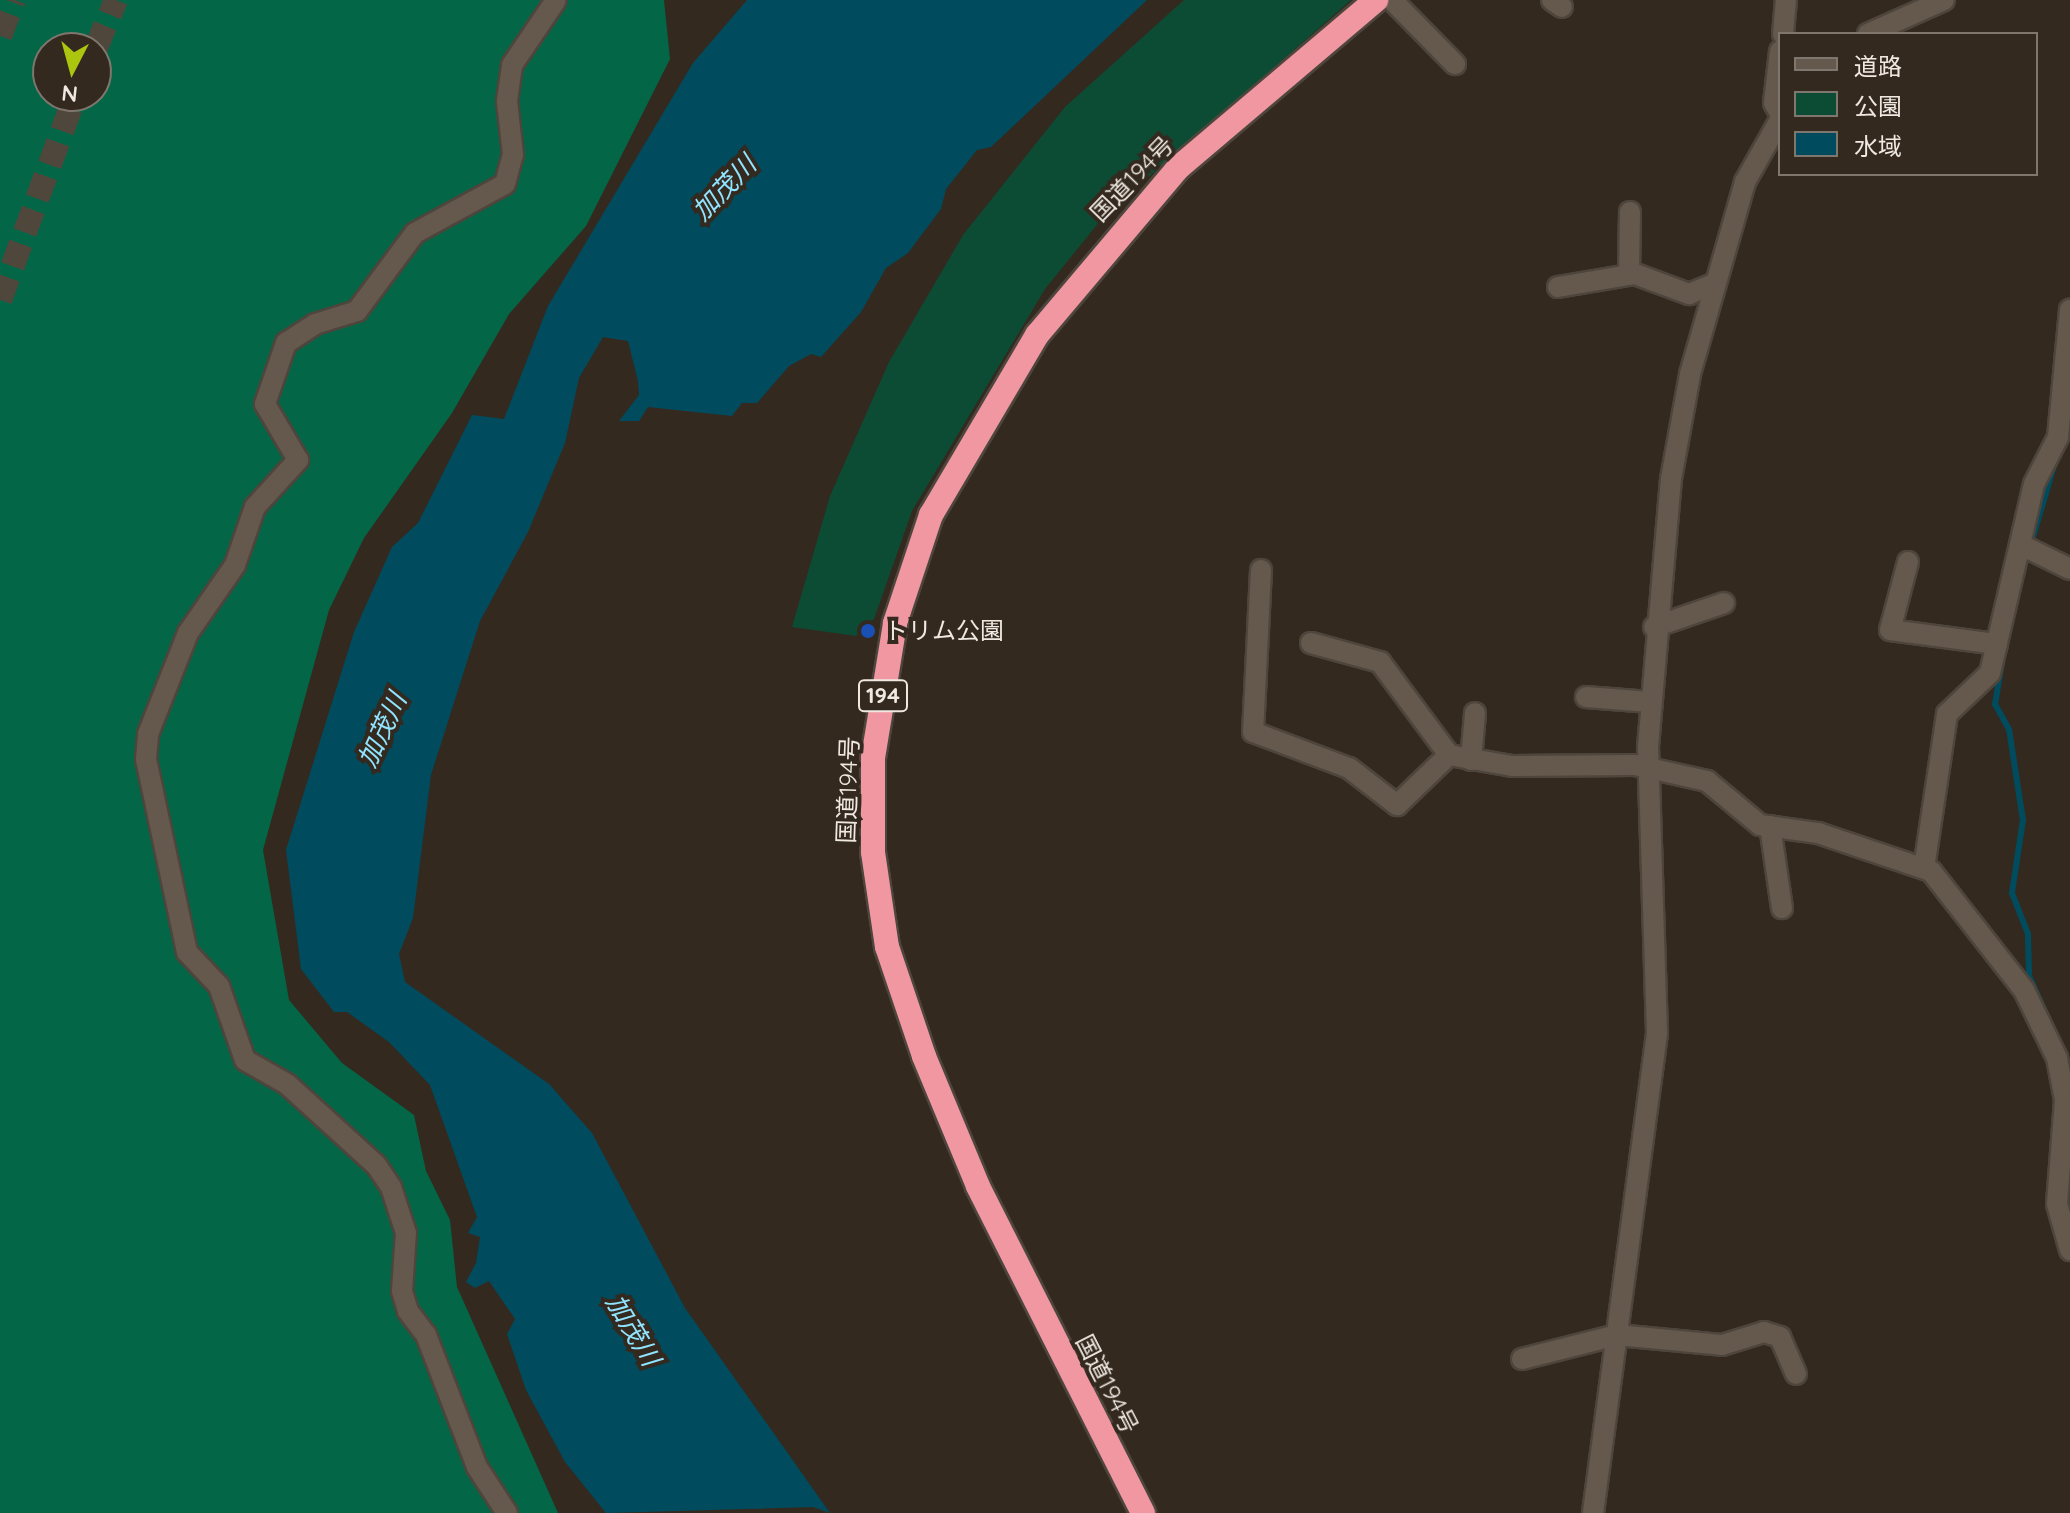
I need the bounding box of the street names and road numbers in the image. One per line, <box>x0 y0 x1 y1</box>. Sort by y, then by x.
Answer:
street label: 国道194号 <box>1085 131 1179 227</box>
road number: 194 <box>857 678 909 714</box>
street label: 国道194号 <box>832 736 864 844</box>
street label: 国道194号 <box>1070 1330 1144 1438</box>

